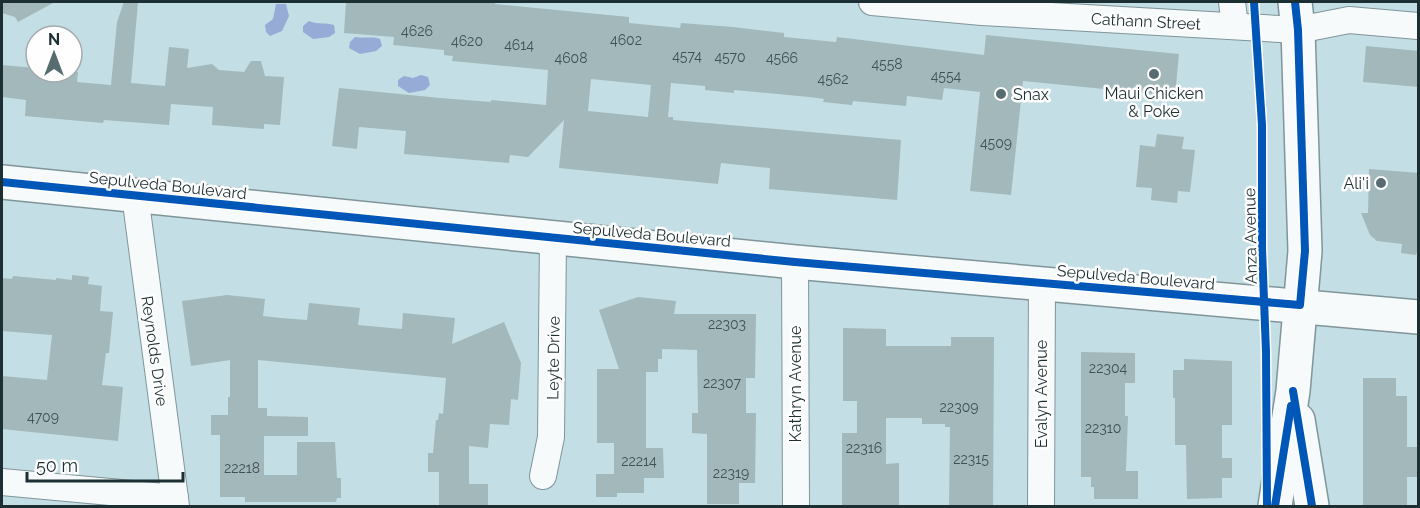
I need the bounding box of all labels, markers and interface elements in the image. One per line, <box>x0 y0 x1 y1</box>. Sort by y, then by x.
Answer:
street label: Cathann Street <box>1090 9 1202 34</box>
house number: 4626 <box>401 23 433 39</box>
north arrow <box>24 24 84 84</box>
text: N <box>48 30 60 49</box>
house number: 4602 <box>610 32 642 48</box>
house number: 4620 <box>451 33 483 49</box>
house number: 4614 <box>504 37 534 53</box>
house number: 4574 <box>672 48 702 64</box>
house number: 4570 <box>714 49 746 65</box>
house number: 4608 <box>555 50 587 66</box>
house number: 4566 <box>766 50 798 66</box>
house number: 4558 <box>871 56 903 72</box>
marker: Maui Chicken & Poke <box>1147 67 1161 81</box>
house number: 4554 <box>931 68 962 84</box>
house number: 4562 <box>817 71 849 87</box>
place label: Maui Chicken & Poke <box>1104 84 1204 121</box>
place label: Snax <box>1013 85 1049 104</box>
marker: Snax <box>994 87 1008 101</box>
house number: 4509 <box>980 135 1012 151</box>
street label: Sepulveda Boulevard <box>88 168 248 203</box>
place label: Ali'i <box>1343 174 1369 193</box>
marker: Ali'i <box>1374 176 1388 190</box>
street label: Anza Avenue <box>1240 188 1261 284</box>
street label: Sepulveda Boulevard <box>572 218 732 251</box>
street label: Sepulveda Boulevard <box>1056 261 1216 294</box>
street label: Reynolds Drive <box>137 295 172 407</box>
street label: Leyte Drive <box>543 316 564 400</box>
house number: 22303 <box>708 316 746 332</box>
street label: Kathryn Avenue <box>786 326 805 442</box>
street label: Evalyn Avenue <box>1032 340 1051 448</box>
house number: 22304 <box>1089 360 1127 376</box>
house number: 22307 <box>703 375 742 391</box>
house number: 22309 <box>940 399 978 415</box>
house number: 4709 <box>27 409 59 425</box>
house number: 22310 <box>1085 420 1121 436</box>
house number: 22316 <box>846 440 882 456</box>
scale bar <box>27 445 183 483</box>
house number: 22315 <box>953 451 989 467</box>
house number: 22214 <box>621 453 657 469</box>
text: 50 m <box>36 455 78 476</box>
house number: 22218 <box>224 460 260 476</box>
house number: 22319 <box>713 465 749 481</box>

